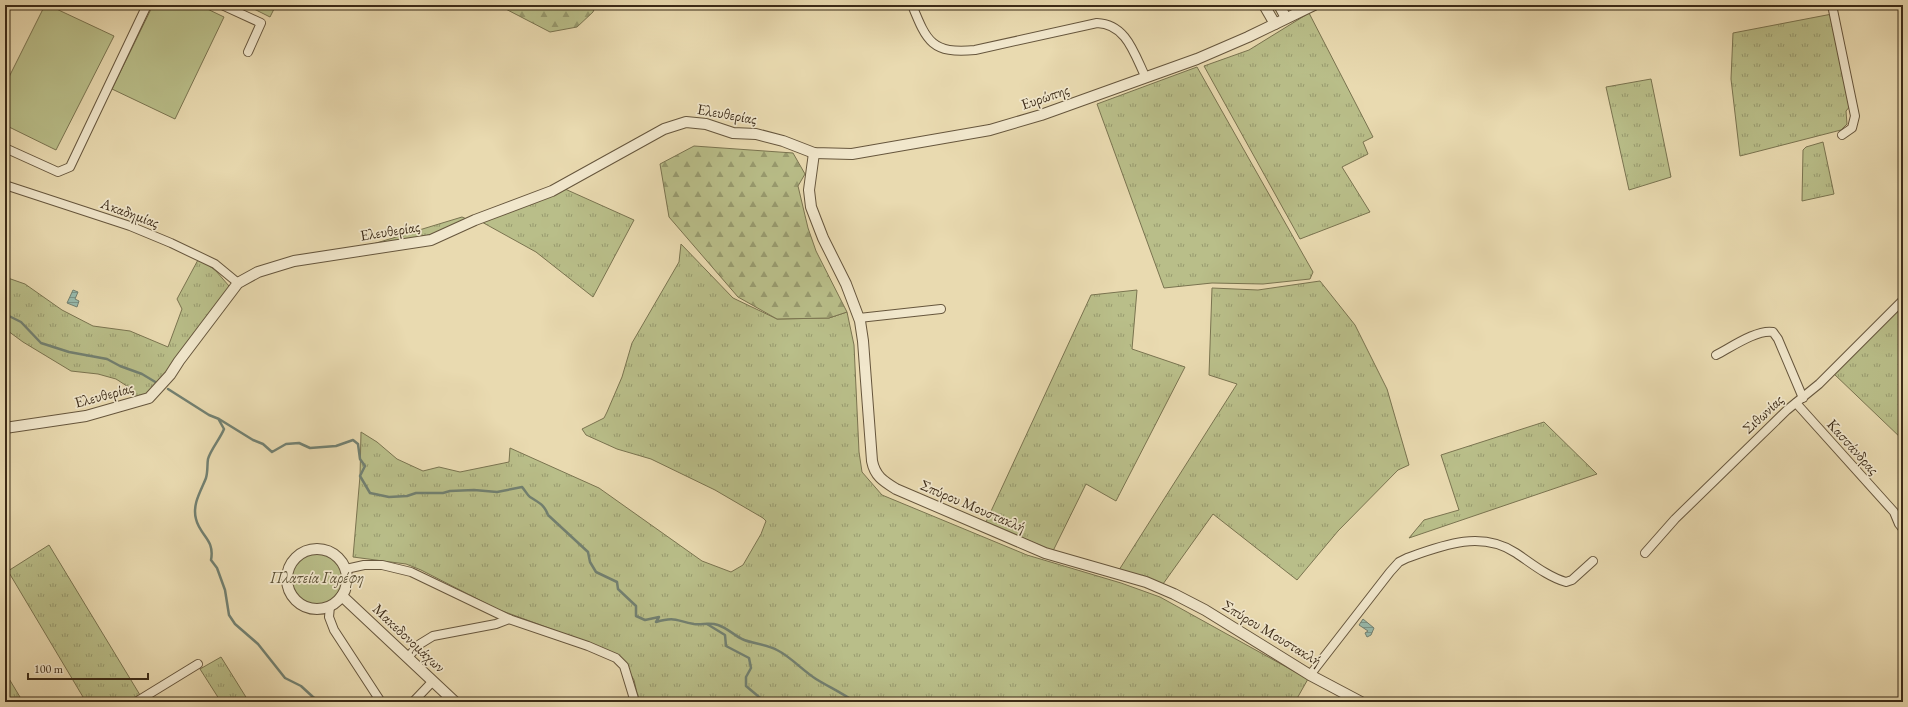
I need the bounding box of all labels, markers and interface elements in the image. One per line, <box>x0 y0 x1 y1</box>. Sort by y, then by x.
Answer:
street label: Ευρώπης <box>1018 79 1071 114</box>
street label: Ελευθερίας <box>696 99 758 128</box>
street label: Ακαδημίας <box>97 193 162 232</box>
street label: Ελευθερίας <box>359 216 421 245</box>
street label: Ελευθερίας <box>72 378 135 412</box>
street label: Σιθωνίας <box>1738 390 1787 437</box>
street label: Κασσάνδρας <box>1823 415 1883 479</box>
street label: Σπύρου Μουστακλή <box>918 475 1029 536</box>
park label: Πλατεία Γαρέφη <box>269 568 364 588</box>
street label: Σπύρου Μουστακλή <box>1219 595 1325 670</box>
street label: Μακεδονομάχων <box>369 599 450 676</box>
scale bar <box>28 655 148 681</box>
text: 100 m <box>34 661 64 677</box>

